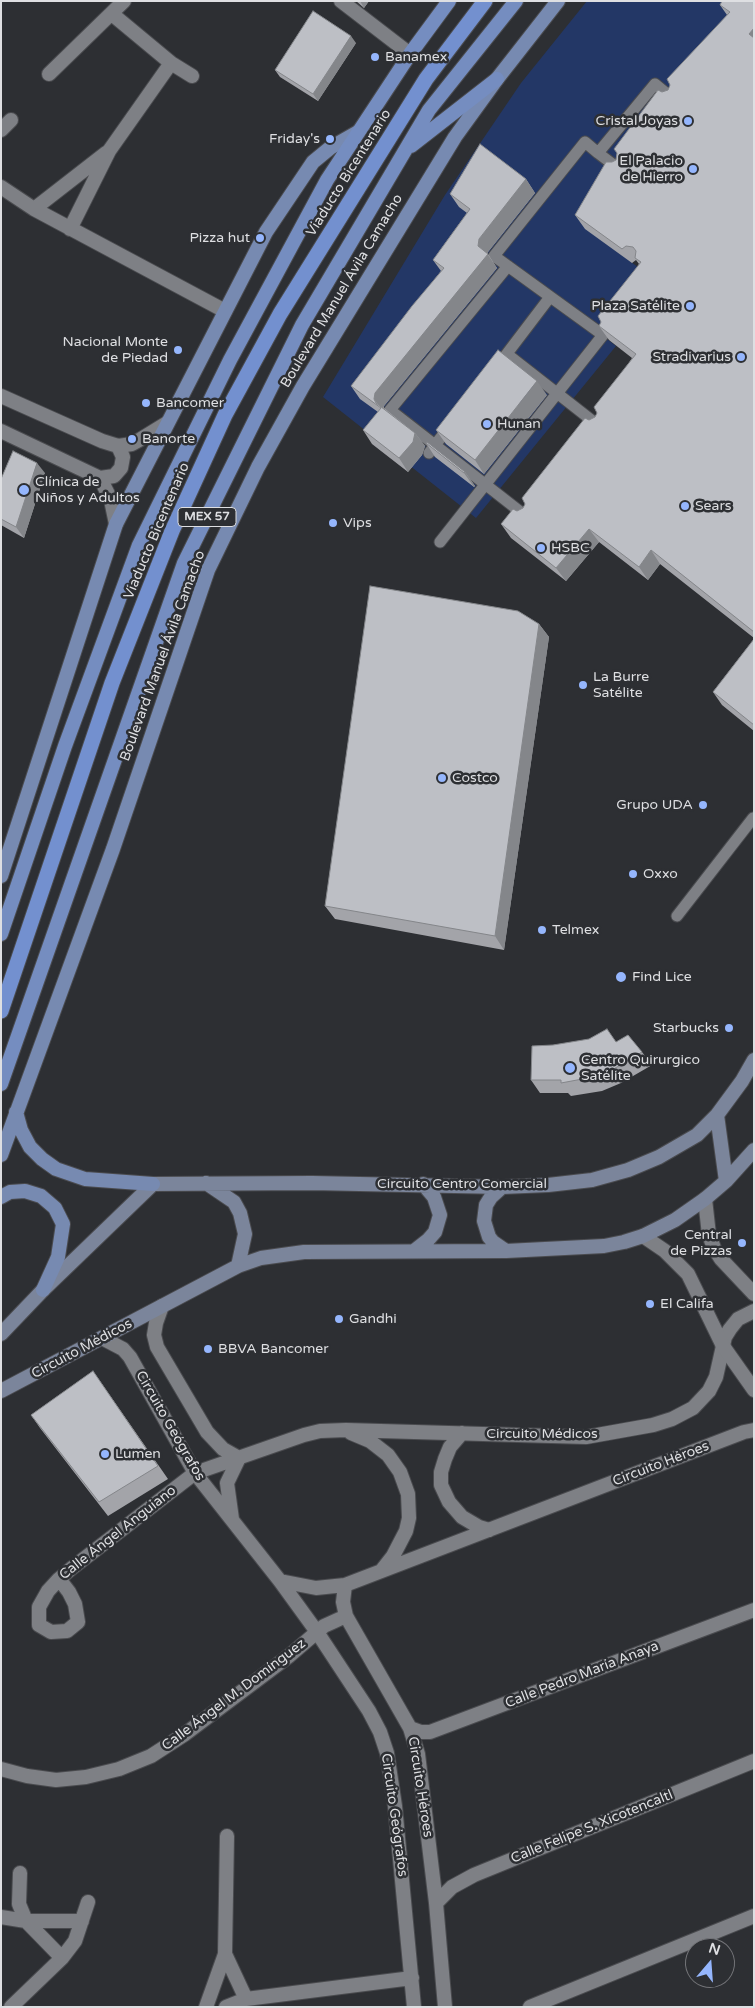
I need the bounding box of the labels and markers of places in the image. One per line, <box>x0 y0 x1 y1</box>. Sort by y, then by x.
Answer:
place label: Banamex <box>385 49 447 65</box>
marker: Banamex <box>369 51 381 63</box>
place label: Cristal Joyas <box>596 113 678 129</box>
marker: Cristal Joyas <box>682 115 694 127</box>
place label: Friday's <box>269 131 320 147</box>
marker: Friday's <box>324 133 336 145</box>
place label: El Palacio de Hierro <box>619 153 683 186</box>
marker: El Palacio de Hierro <box>687 163 699 175</box>
place label: Pizza hut <box>189 230 250 246</box>
marker: Pizza hut <box>254 232 266 244</box>
place label: Plaza Satélite <box>591 298 680 314</box>
marker: Plaza Satélite <box>684 300 696 312</box>
place label: Nacional Monte de Piedad <box>63 334 168 367</box>
marker: Nacional Monte de Piedad <box>172 344 184 356</box>
place label: Stradivarius <box>652 349 731 365</box>
marker: Stradivarius <box>735 351 747 363</box>
place label: Bancomer <box>156 395 224 411</box>
marker: Bancomer <box>140 397 152 409</box>
place label: Hunan <box>497 416 541 432</box>
marker: Hunan <box>481 418 493 430</box>
place label: Banorte <box>142 431 195 447</box>
marker: Banorte <box>126 433 138 445</box>
place label: Clínica de Niños y Adultos <box>35 474 140 507</box>
marker: Clínica de Niños y Adultos <box>17 483 31 497</box>
place label: Sears <box>695 498 731 514</box>
marker: Sears <box>679 500 691 512</box>
place label: Vips <box>343 515 372 531</box>
marker: Vips <box>327 517 339 529</box>
place label: HSBC <box>551 540 590 556</box>
marker: HSBC <box>535 542 547 554</box>
place label: La Burre Satélite <box>593 669 649 702</box>
marker: La Burre Satélite <box>577 679 589 691</box>
place label: Costco <box>452 770 498 786</box>
marker: Costco <box>436 772 448 784</box>
place label: Grupo UDA <box>616 797 693 813</box>
marker: Grupo UDA <box>697 799 709 811</box>
place label: Oxxo <box>643 866 678 882</box>
marker: Oxxo <box>627 868 639 880</box>
place label: Telmex <box>552 922 599 938</box>
marker: Telmex <box>536 924 548 936</box>
place label: Find Lice <box>632 969 692 985</box>
marker: Find Lice <box>614 970 628 984</box>
place label: Starbucks <box>653 1020 719 1036</box>
marker: Starbucks <box>723 1022 735 1034</box>
place label: Centro Quirurgico Satélite <box>581 1052 700 1084</box>
marker: Centro Quirurgico Satélite <box>563 1061 577 1075</box>
place label: Central de Pizzas <box>670 1227 732 1260</box>
marker: Central de Pizzas <box>736 1237 748 1249</box>
place label: El Califa <box>660 1296 714 1312</box>
marker: El Califa <box>644 1298 656 1310</box>
place label: Gandhi <box>349 1311 397 1327</box>
marker: Gandhi <box>333 1313 345 1325</box>
place label: BBVA Bancomer <box>218 1341 329 1357</box>
marker: BBVA Bancomer <box>202 1343 214 1355</box>
place label: Lumen <box>115 1446 161 1462</box>
marker: Lumen <box>99 1448 111 1460</box>

